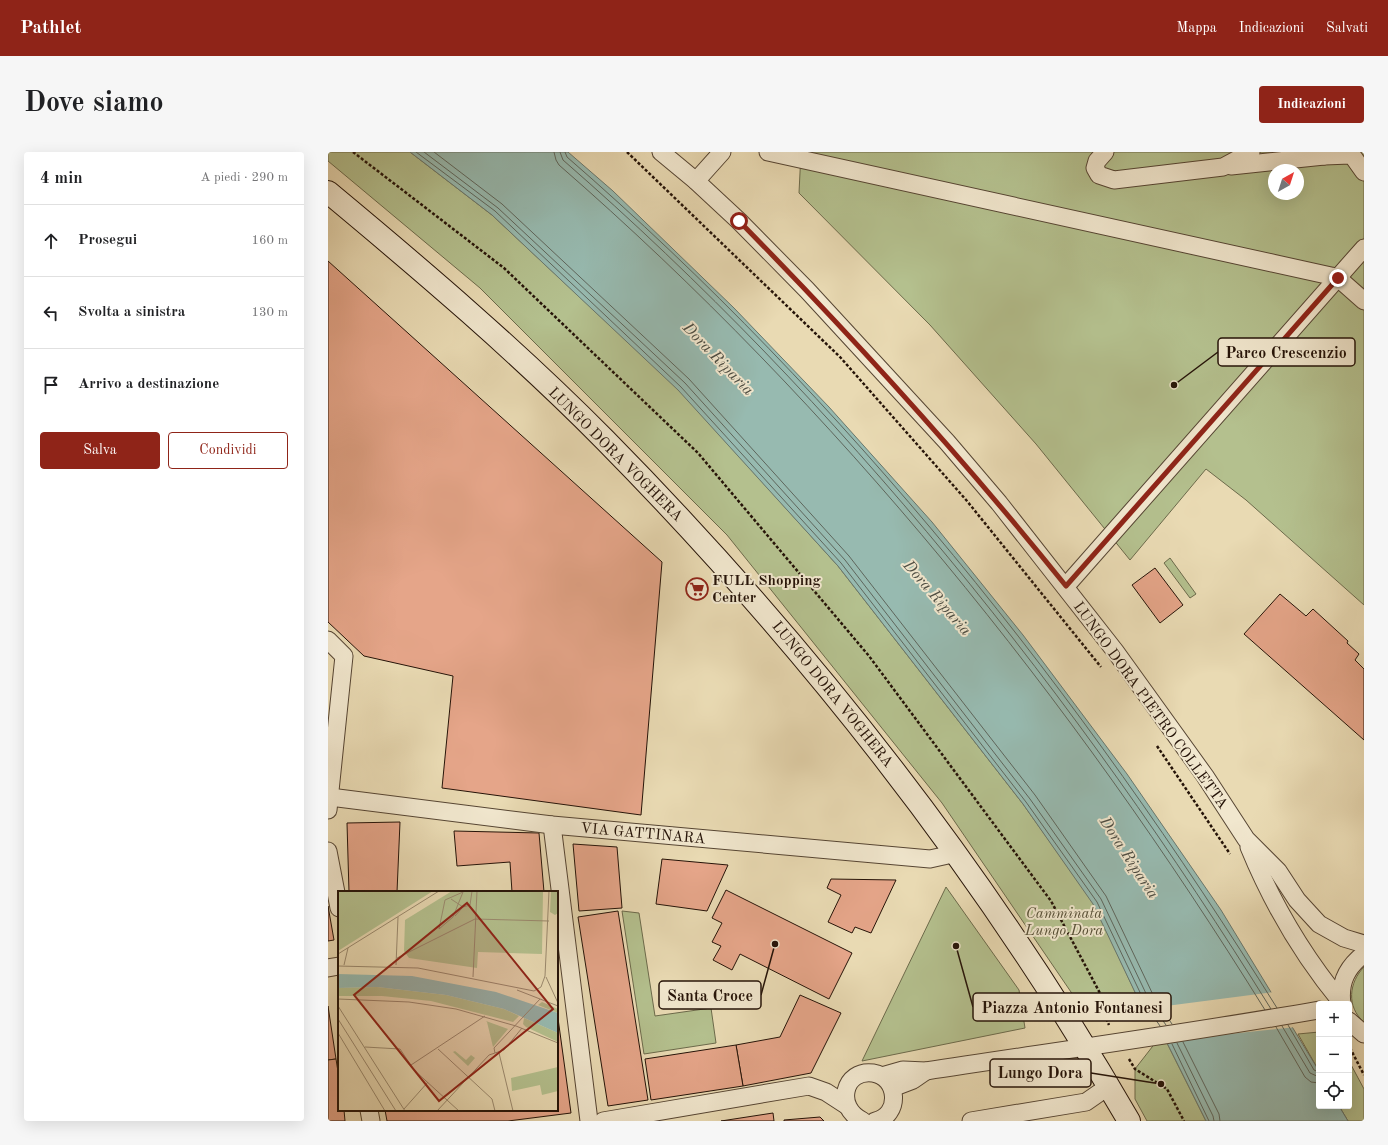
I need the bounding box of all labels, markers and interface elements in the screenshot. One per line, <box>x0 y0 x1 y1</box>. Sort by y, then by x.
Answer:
text: Pathlet <box>20 19 81 38</box>
text: Mappa <box>1177 21 1217 35</box>
text: Indicazioni <box>1239 21 1304 35</box>
text: Salvati <box>1326 21 1368 35</box>
button: Indicazioni <box>1259 86 1364 123</box>
text: Dove siamo <box>24 90 164 118</box>
north arrow <box>1268 164 1304 200</box>
text: 4 min <box>40 170 83 187</box>
text: A piedi · 290 m <box>200 171 288 184</box>
route start <box>730 212 748 230</box>
icon: ahead <box>40 230 62 252</box>
text: Prosegui <box>78 233 137 248</box>
text: 160 m <box>251 234 288 247</box>
route end <box>1329 269 1347 287</box>
icon: left <box>40 302 62 324</box>
text: Svolta a sinistra <box>78 305 185 320</box>
text: 130 m <box>251 306 288 319</box>
water label: Dora Riparia <box>678 319 756 399</box>
callout: Parco Crescenzio <box>1218 338 1355 366</box>
text: Parco Crescenzio <box>1225 346 1347 362</box>
icon: arrive <box>40 374 62 396</box>
text: Arrivo a destinazione <box>78 377 219 392</box>
street label: LUNGO DORA VOGHERA <box>545 385 685 525</box>
button: Salva <box>40 432 160 469</box>
button: Condividi <box>168 432 288 469</box>
water label: Dora Riparia <box>899 557 974 639</box>
place label: FULL Shopping Center <box>712 574 822 606</box>
supermarket icon: FULL Shopping Center <box>684 576 710 602</box>
street label: LUNGO DORA PIETRO COLLETTA <box>1070 600 1230 813</box>
street label: LUNGO DORA VOGHERA <box>768 619 896 771</box>
water label: Dora Riparia <box>1095 813 1161 902</box>
street label: VIA GATTINARA <box>580 822 707 847</box>
inset map <box>338 891 558 1111</box>
park label: Camminata Lungo Dora <box>1024 907 1103 939</box>
callout: Santa Croce <box>659 981 761 1009</box>
text: Santa Croce <box>667 989 753 1005</box>
callout: Piazza Antonio Fontanesi <box>973 993 1171 1021</box>
text: Piazza Antonio Fontanesi <box>981 1001 1163 1017</box>
map controls <box>1316 1001 1352 1109</box>
button: + <box>1316 1001 1352 1037</box>
button: − <box>1316 1037 1352 1073</box>
callout: Lungo Dora <box>990 1059 1091 1087</box>
text: Lungo Dora <box>997 1066 1083 1082</box>
button: locate <box>1316 1073 1352 1109</box>

